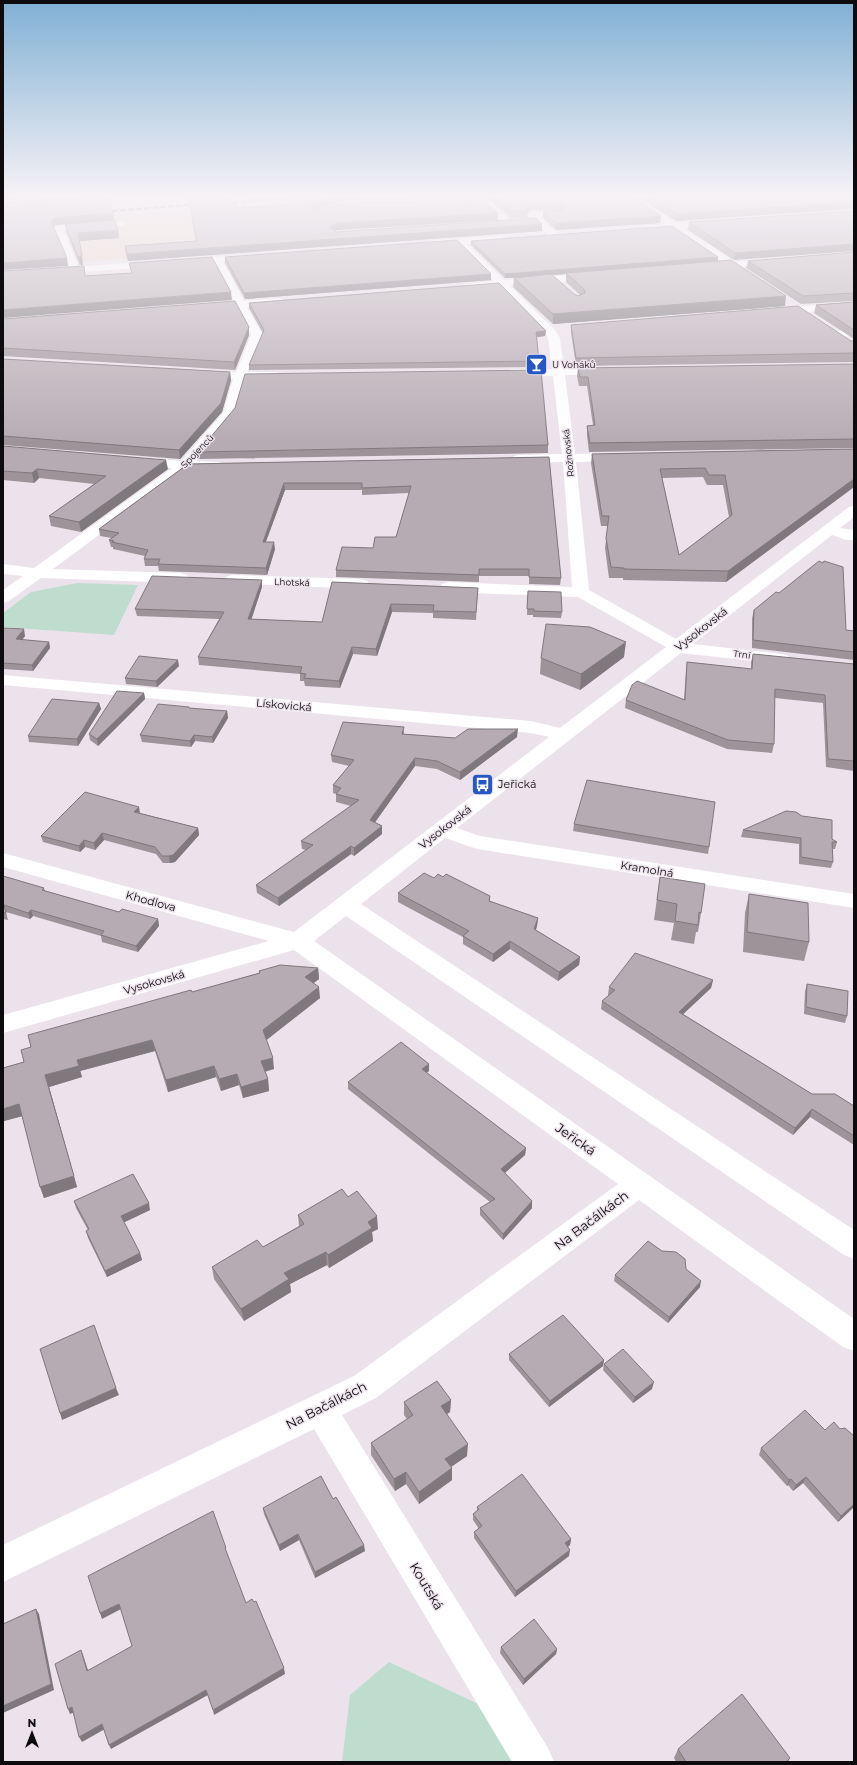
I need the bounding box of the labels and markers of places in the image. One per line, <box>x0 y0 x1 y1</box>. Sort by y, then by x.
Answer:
bar icon: U Voháků <box>523 351 549 377</box>
place label: U Voháků <box>552 359 596 370</box>
bus stop icon: Jeřická <box>470 771 496 797</box>
place label: Jeřická <box>497 777 537 791</box>

